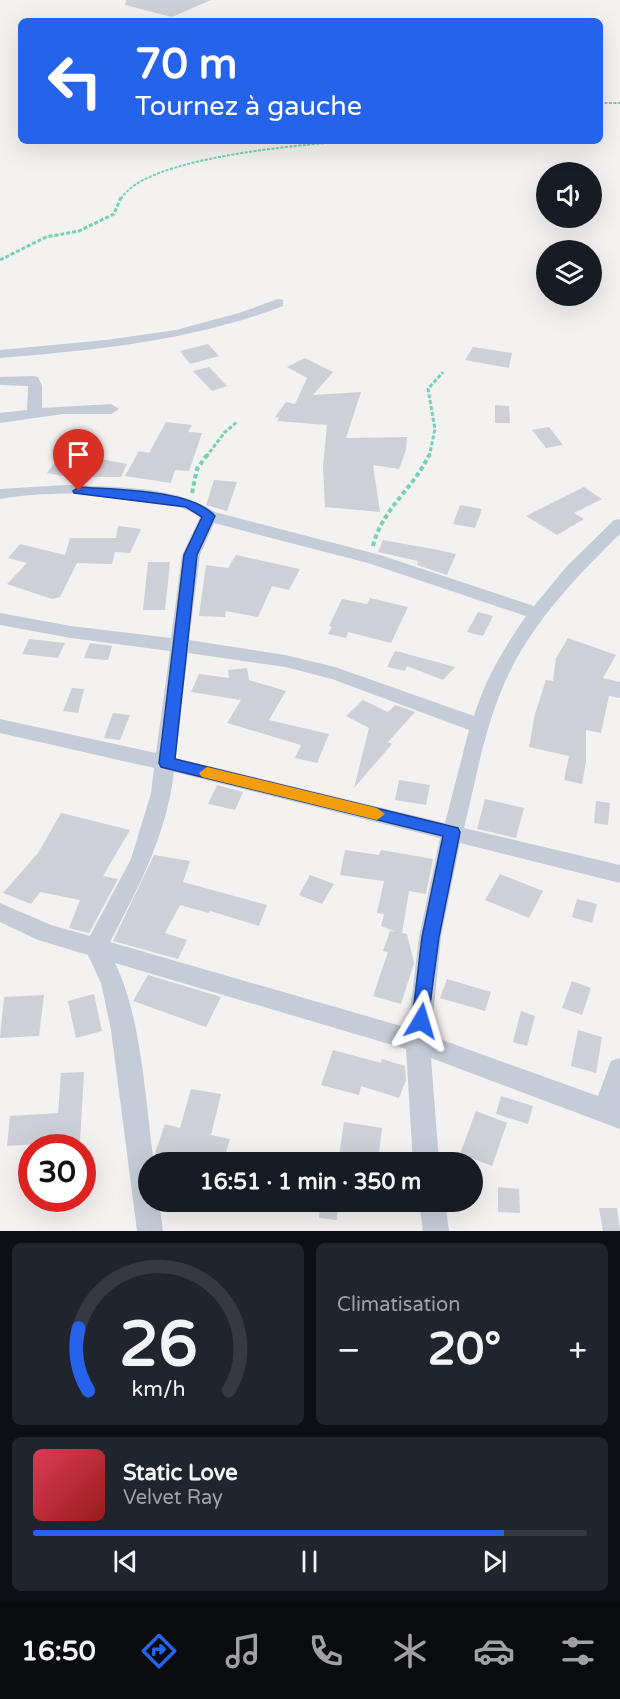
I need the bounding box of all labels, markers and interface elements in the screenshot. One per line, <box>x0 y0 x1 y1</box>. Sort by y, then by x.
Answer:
text: 70 m <box>135 39 237 90</box>
icon: left <box>36 42 114 120</box>
text: Tournez à gauche <box>135 90 362 123</box>
map controls <box>536 162 602 306</box>
button: sound <box>536 162 602 228</box>
button: layers <box>536 240 602 306</box>
pin <box>53 429 104 491</box>
icon: arrive <box>62 438 95 471</box>
position arrow <box>389 989 453 1053</box>
speed limit sign: 30 <box>18 1134 96 1212</box>
text: 16:51 · 1 min · 350 m <box>200 1169 421 1195</box>
text: Climatisation <box>337 1293 460 1317</box>
text: 26 <box>119 1308 197 1383</box>
text: 20° <box>428 1323 501 1377</box>
text: − <box>337 1331 361 1370</box>
text: + <box>568 1331 587 1370</box>
text: km/h <box>131 1376 185 1402</box>
text: Static Love <box>123 1460 238 1486</box>
text: Velvet Ray <box>123 1486 223 1510</box>
icon: previous <box>109 1545 142 1578</box>
icon: pause <box>293 1545 326 1578</box>
icon: next <box>478 1545 511 1578</box>
icon: directions <box>138 1630 180 1672</box>
icon: music <box>222 1630 264 1672</box>
icon: phone <box>305 1630 347 1672</box>
icon: climate <box>389 1630 431 1672</box>
icon: car <box>473 1630 515 1672</box>
icon: filters <box>557 1630 599 1672</box>
text: 16:50 <box>21 1635 96 1668</box>

